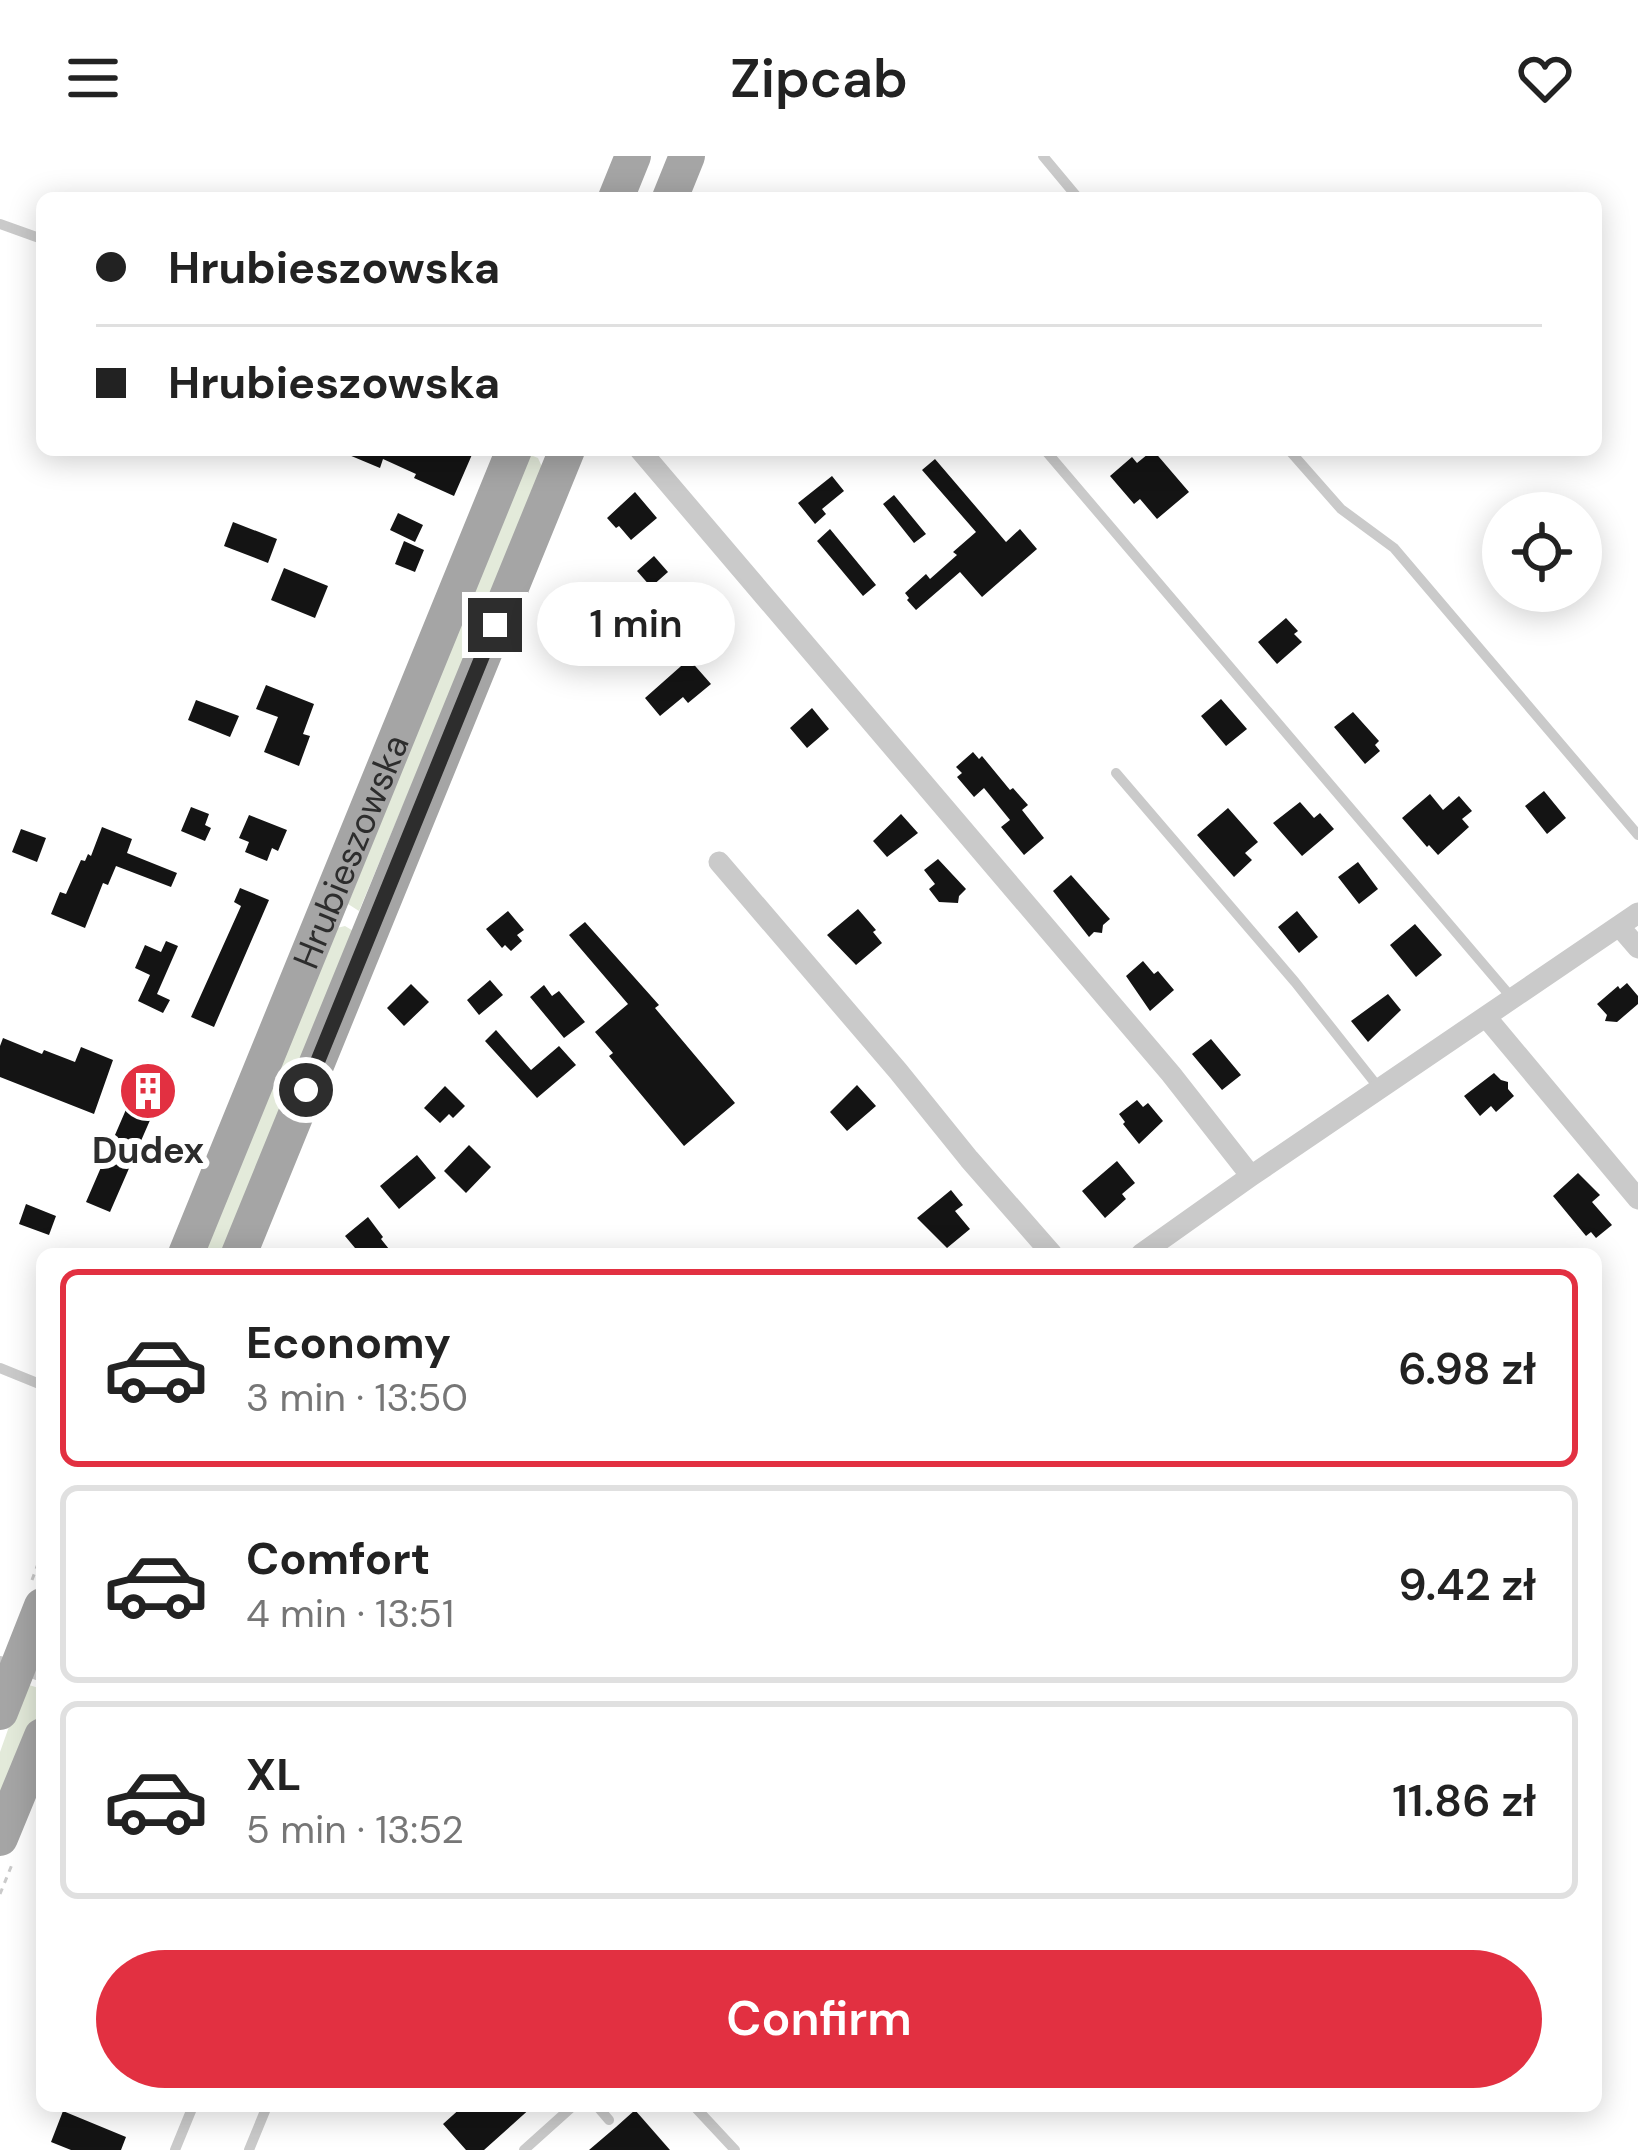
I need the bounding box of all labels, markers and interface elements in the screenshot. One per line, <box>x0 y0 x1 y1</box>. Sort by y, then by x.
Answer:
text: Zipcab <box>730 43 908 114</box>
icon: menu <box>60 45 126 111</box>
icon: heart <box>1512 45 1578 111</box>
text: Hrubieszowska <box>168 238 500 297</box>
text: Hrubieszowska <box>168 353 500 412</box>
map controls <box>1482 492 1602 612</box>
button: locate <box>1482 492 1602 612</box>
callout: 1 min <box>537 583 735 667</box>
route end <box>468 598 522 652</box>
text: 1 min <box>589 598 683 649</box>
street label: Hrubieszowska <box>282 727 419 975</box>
building icon: Dudex <box>117 1060 179 1122</box>
route start <box>279 1063 333 1117</box>
place label: Dudex <box>92 1127 204 1174</box>
text: Economy <box>246 1313 451 1372</box>
icon: car <box>102 1314 210 1422</box>
text: 6.98 zł <box>1398 1339 1536 1398</box>
text: 3 min · 13:50 <box>246 1372 468 1423</box>
text: Comfort <box>246 1529 430 1588</box>
icon: car <box>102 1530 210 1638</box>
text: 9.42 zł <box>1398 1555 1536 1614</box>
text: 4 min · 13:51 <box>246 1588 454 1639</box>
text: XL <box>246 1745 301 1804</box>
icon: car <box>102 1746 210 1854</box>
text: 11.86 zł <box>1392 1771 1536 1830</box>
text: 5 min · 13:52 <box>246 1804 464 1855</box>
button: Confirm <box>96 1950 1542 2088</box>

